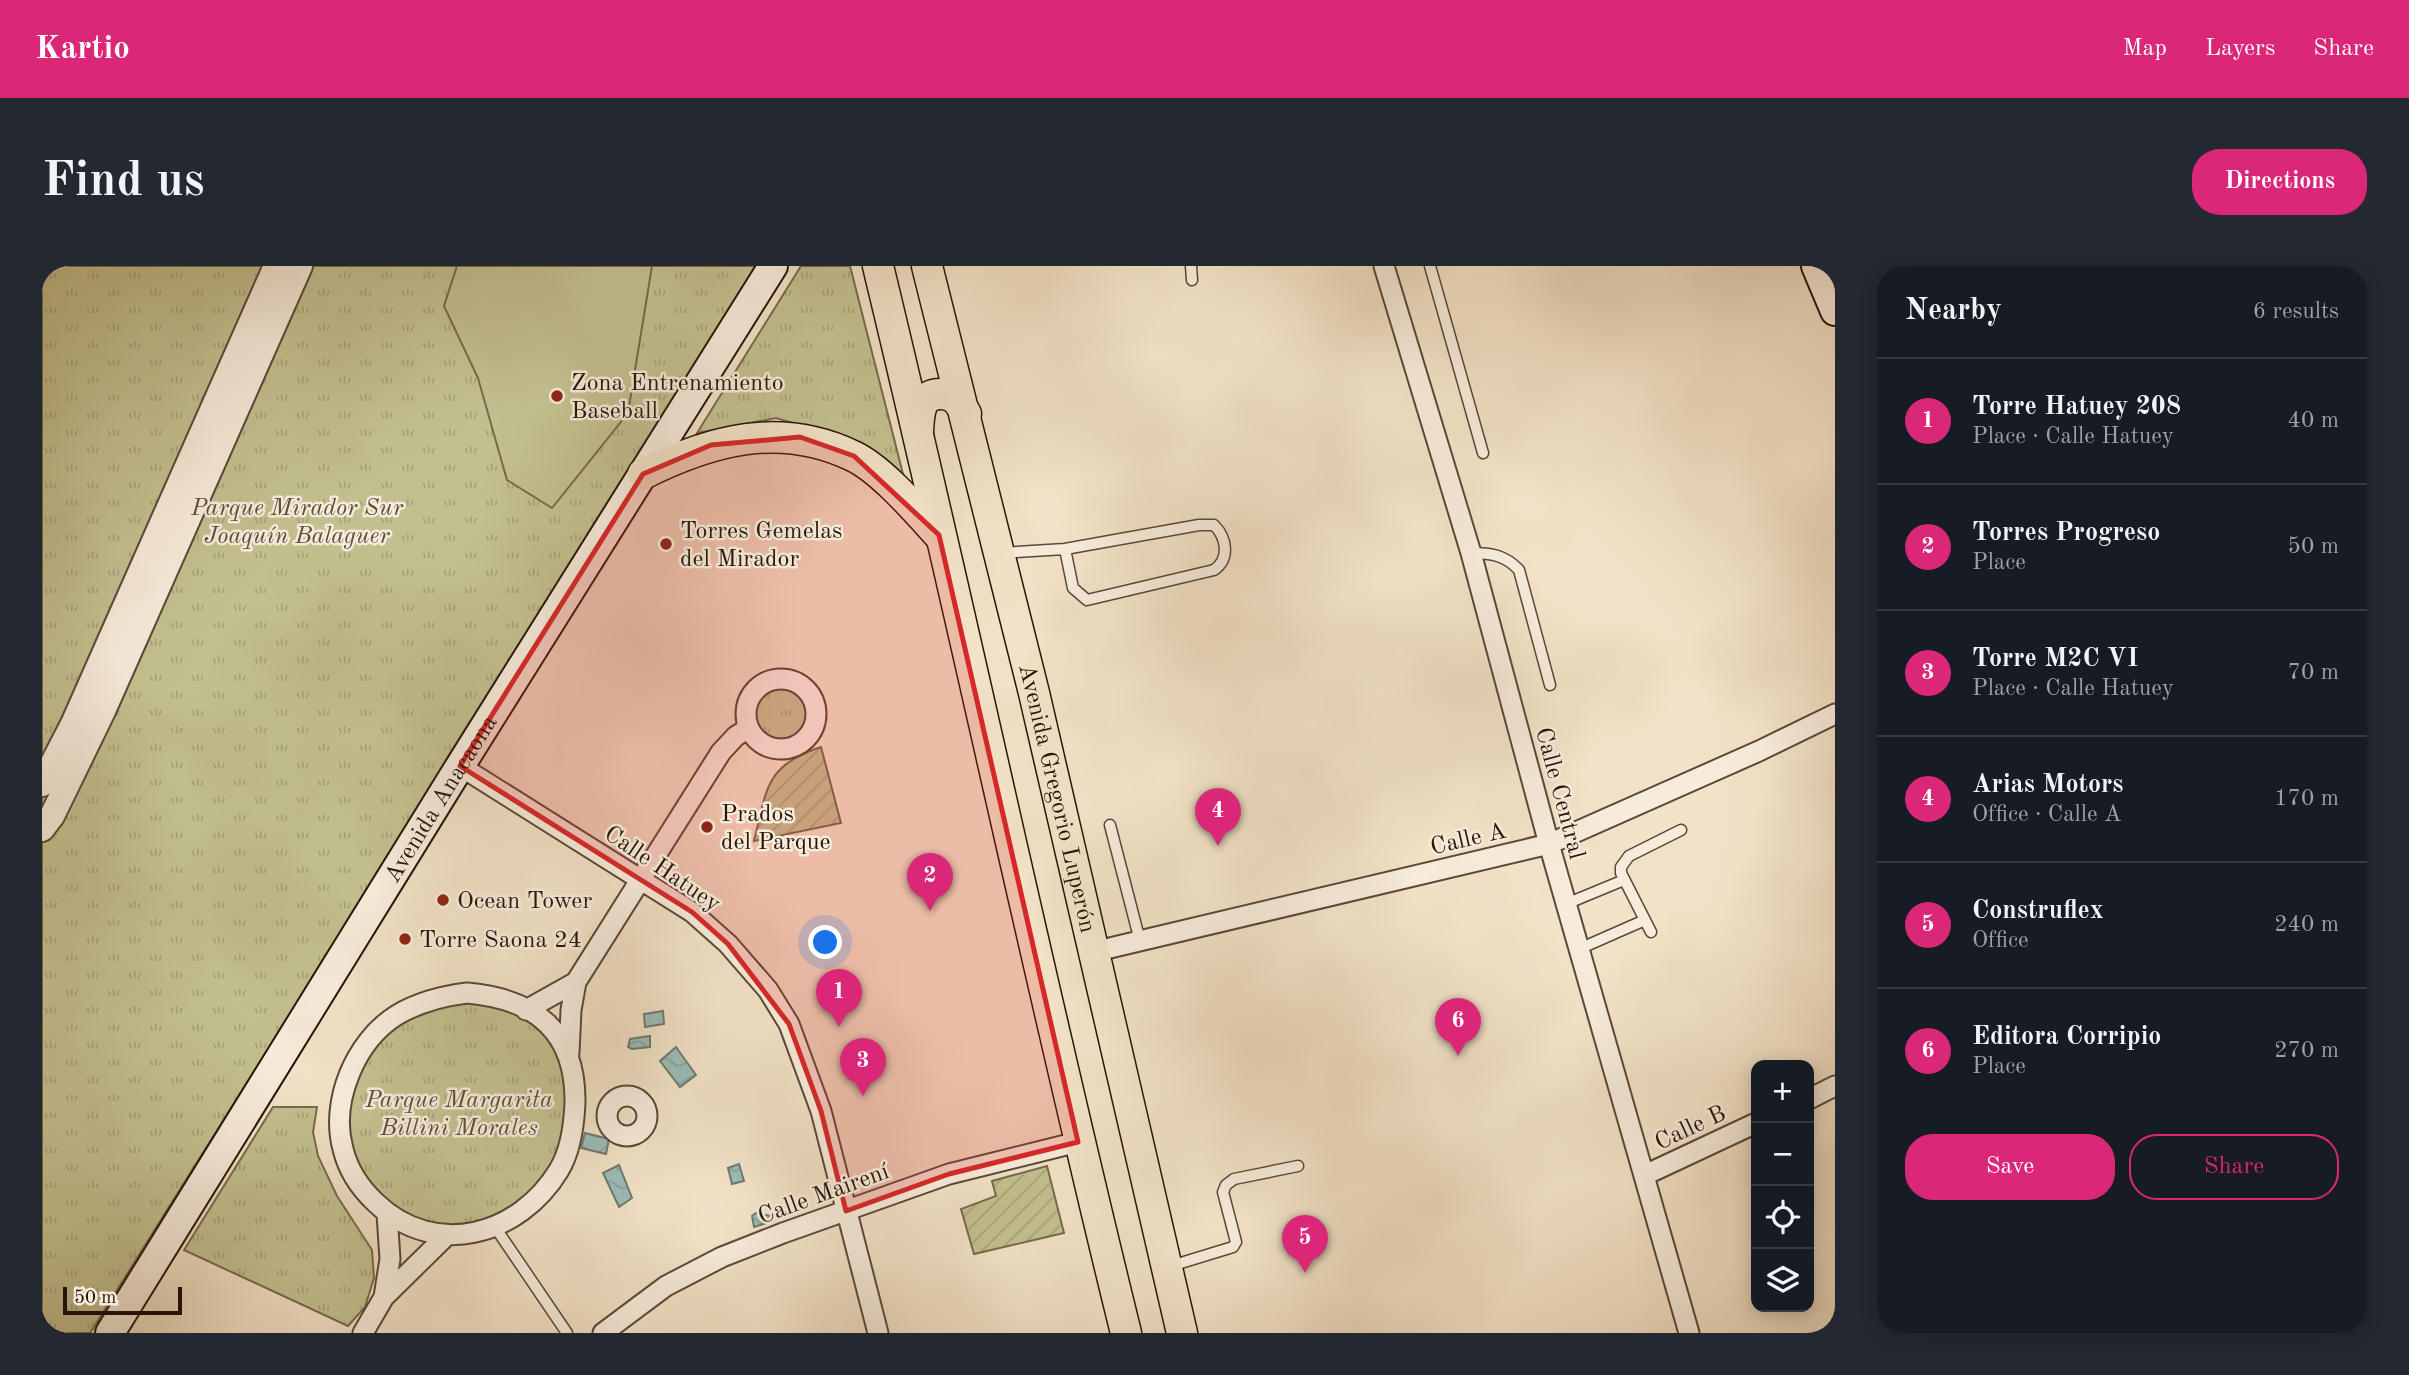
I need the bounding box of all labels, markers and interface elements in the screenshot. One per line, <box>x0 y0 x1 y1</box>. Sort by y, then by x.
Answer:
text: Kartio <box>35 33 130 66</box>
text: Map <box>2123 37 2167 61</box>
text: Layers <box>2205 37 2275 61</box>
text: Share <box>2313 37 2374 61</box>
button: Directions <box>2192 149 2367 215</box>
text: Find us <box>42 158 205 207</box>
text: Nearby <box>1905 296 2002 326</box>
text: 6 results <box>2253 300 2339 323</box>
place label: Zona Entrenamiento Baseball <box>571 372 784 424</box>
marker: Zona Entrenamiento Baseball <box>549 388 565 404</box>
text: Torre Hatuey 208 <box>1972 394 2181 420</box>
text: 1 <box>1921 409 1935 432</box>
text: 40 m <box>2288 409 2339 432</box>
text: Place · Calle Hatuey <box>1972 425 2174 448</box>
park label: Parque Mirador Sur Joaquín Balaguer <box>190 497 404 549</box>
place label: Torres Gemelas del Mirador <box>680 520 842 572</box>
text: Torres Progreso <box>1972 520 2160 546</box>
text: 2 <box>1921 535 1935 558</box>
text: 50 m <box>2288 535 2339 558</box>
marker: Torres Gemelas del Mirador <box>658 536 674 552</box>
text: Place <box>1972 551 2026 574</box>
text: Torre M2C VI <box>1972 646 2138 672</box>
text: 3 <box>1921 661 1935 684</box>
text: 70 m <box>2288 661 2339 684</box>
street label: Avenida Gregorio Luperón <box>1013 662 1099 935</box>
text: Place · Calle Hatuey <box>1972 677 2174 700</box>
street label: Avenida Anacaona <box>381 712 503 888</box>
street label: Calle Central <box>1530 725 1588 862</box>
text: Arias Motors <box>1972 772 2124 798</box>
text: 4 <box>1921 787 1935 810</box>
text: 170 m <box>2274 787 2339 810</box>
pin: 4 <box>1195 788 1241 846</box>
place label: Prados del Parque <box>721 803 831 855</box>
text: Office · Calle A <box>1972 803 2122 826</box>
marker: Prados del Parque <box>699 819 715 835</box>
street label: Calle A <box>1428 820 1509 860</box>
street label: Calle Hatuey <box>599 822 725 917</box>
pin: 2 <box>907 853 953 911</box>
place label: Ocean Tower <box>457 890 592 914</box>
marker: Ocean Tower <box>435 892 451 908</box>
text: Construflex <box>1972 898 2103 924</box>
text: 5 <box>1921 913 1935 936</box>
text: 240 m <box>2274 913 2339 936</box>
your location <box>808 925 842 959</box>
place label: Torre Saona 24 <box>419 929 582 953</box>
text: Office <box>1972 929 2029 952</box>
marker: Torre Saona 24 <box>397 931 413 947</box>
pin: 1 <box>816 969 862 1027</box>
pin: 6 <box>1435 998 1481 1056</box>
text: Editora Corripio <box>1972 1024 2161 1050</box>
pin: 3 <box>840 1038 886 1096</box>
text: 6 <box>1921 1039 1935 1062</box>
text: 270 m <box>2274 1039 2339 1062</box>
text: Place <box>1972 1055 2026 1078</box>
map controls <box>1751 1060 1814 1312</box>
button: + <box>1751 1060 1814 1123</box>
park label: Parque Margarita Billini Morales <box>364 1089 553 1141</box>
street label: Calle B <box>1652 1102 1730 1156</box>
button: − <box>1751 1123 1814 1186</box>
button: Save <box>1905 1134 2115 1200</box>
button: Share <box>2129 1134 2339 1200</box>
street label: Calle Mairení <box>755 1160 893 1230</box>
button: locate <box>1751 1186 1814 1249</box>
pin: 5 <box>1282 1215 1328 1273</box>
button: layers <box>1751 1249 1814 1312</box>
scale bar <box>63 1284 182 1316</box>
text: 50 m <box>74 1289 116 1308</box>

